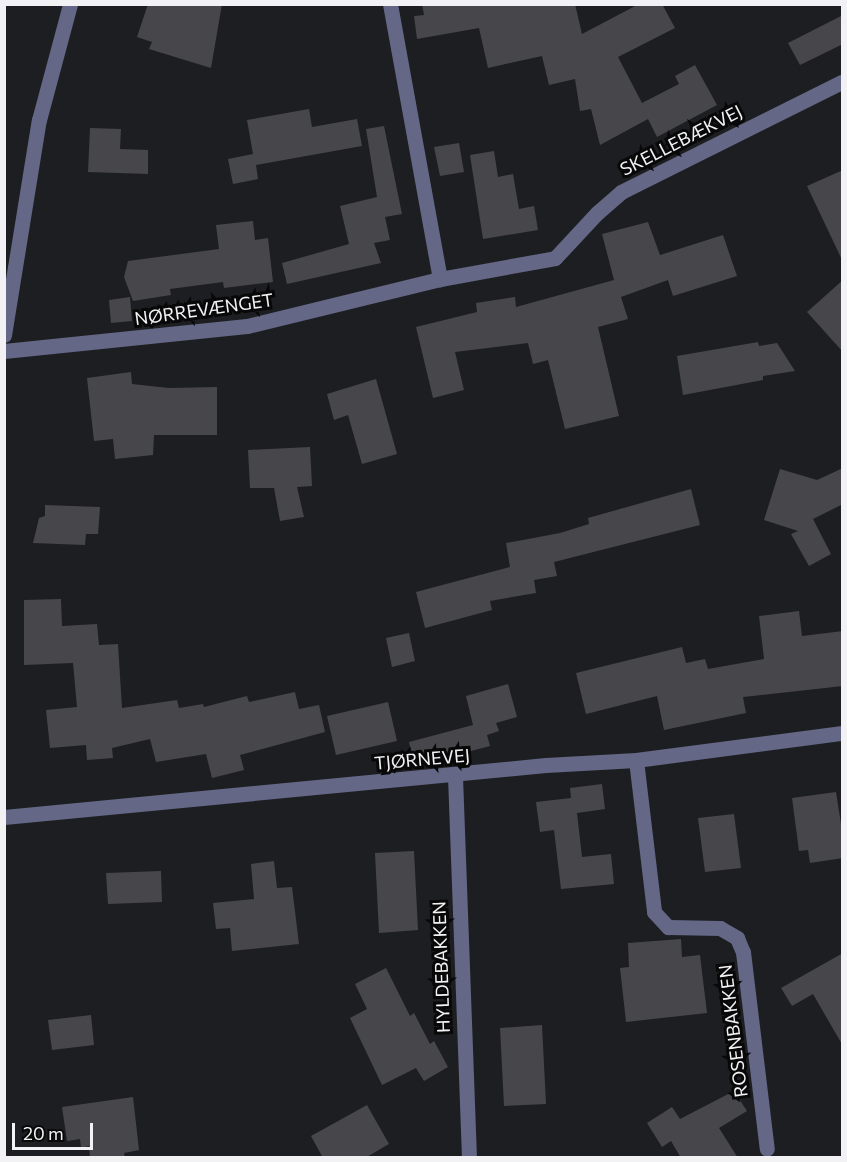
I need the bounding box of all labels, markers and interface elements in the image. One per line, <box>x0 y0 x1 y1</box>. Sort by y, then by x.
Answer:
street label: SKELLEBÆKVEJ <box>616 100 746 180</box>
street label: NØRREVÆNGET <box>133 289 275 329</box>
street label: TJØRNEVEJ <box>373 744 471 774</box>
street label: HYLDEBAKKEN <box>428 901 454 1033</box>
street label: ROSENBAKKEN <box>714 963 752 1099</box>
scale bar <box>15 1111 96 1149</box>
text: 20 m <box>23 1122 64 1144</box>

